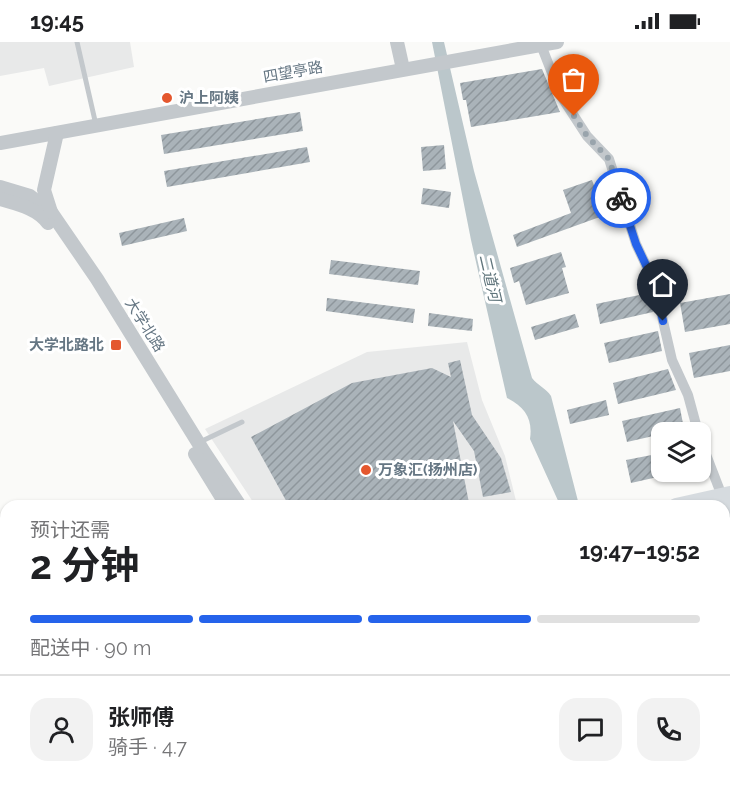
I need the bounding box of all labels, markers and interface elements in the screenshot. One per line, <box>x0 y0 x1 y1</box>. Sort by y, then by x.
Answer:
text: 19:45 <box>30 8 84 34</box>
pin <box>548 54 599 116</box>
street label: 四望亭路 <box>262 58 324 86</box>
icon: bag <box>557 63 590 96</box>
place label: 沪上阿姨 <box>179 89 239 107</box>
marker: 沪上阿姨 <box>160 91 174 105</box>
courier <box>591 168 651 228</box>
icon: bike <box>605 182 638 215</box>
water label: 二道河 <box>475 252 505 306</box>
pin <box>637 259 688 321</box>
icon: home <box>646 268 679 301</box>
street label: 大学北路 <box>121 295 169 355</box>
place label: 大学北路北 <box>29 336 104 354</box>
marker: 大学北路北 <box>109 338 123 352</box>
map controls <box>651 422 711 482</box>
button: layers <box>651 422 711 482</box>
place label: 万象汇(扬州店) <box>378 461 478 479</box>
marker: 万象汇(扬州店) <box>359 463 373 477</box>
text: 预计还需 <box>30 518 110 542</box>
text: 19:47–19:52 <box>579 538 700 564</box>
text: 2 分钟 <box>30 542 139 588</box>
text: 配送中 · 90 m <box>30 636 151 660</box>
button: person <box>30 698 93 761</box>
button: chat <box>559 698 622 761</box>
button: phone <box>637 698 700 761</box>
text: 张师傅 <box>108 704 174 730</box>
text: 骑手 · 4.7 <box>108 735 187 759</box>

